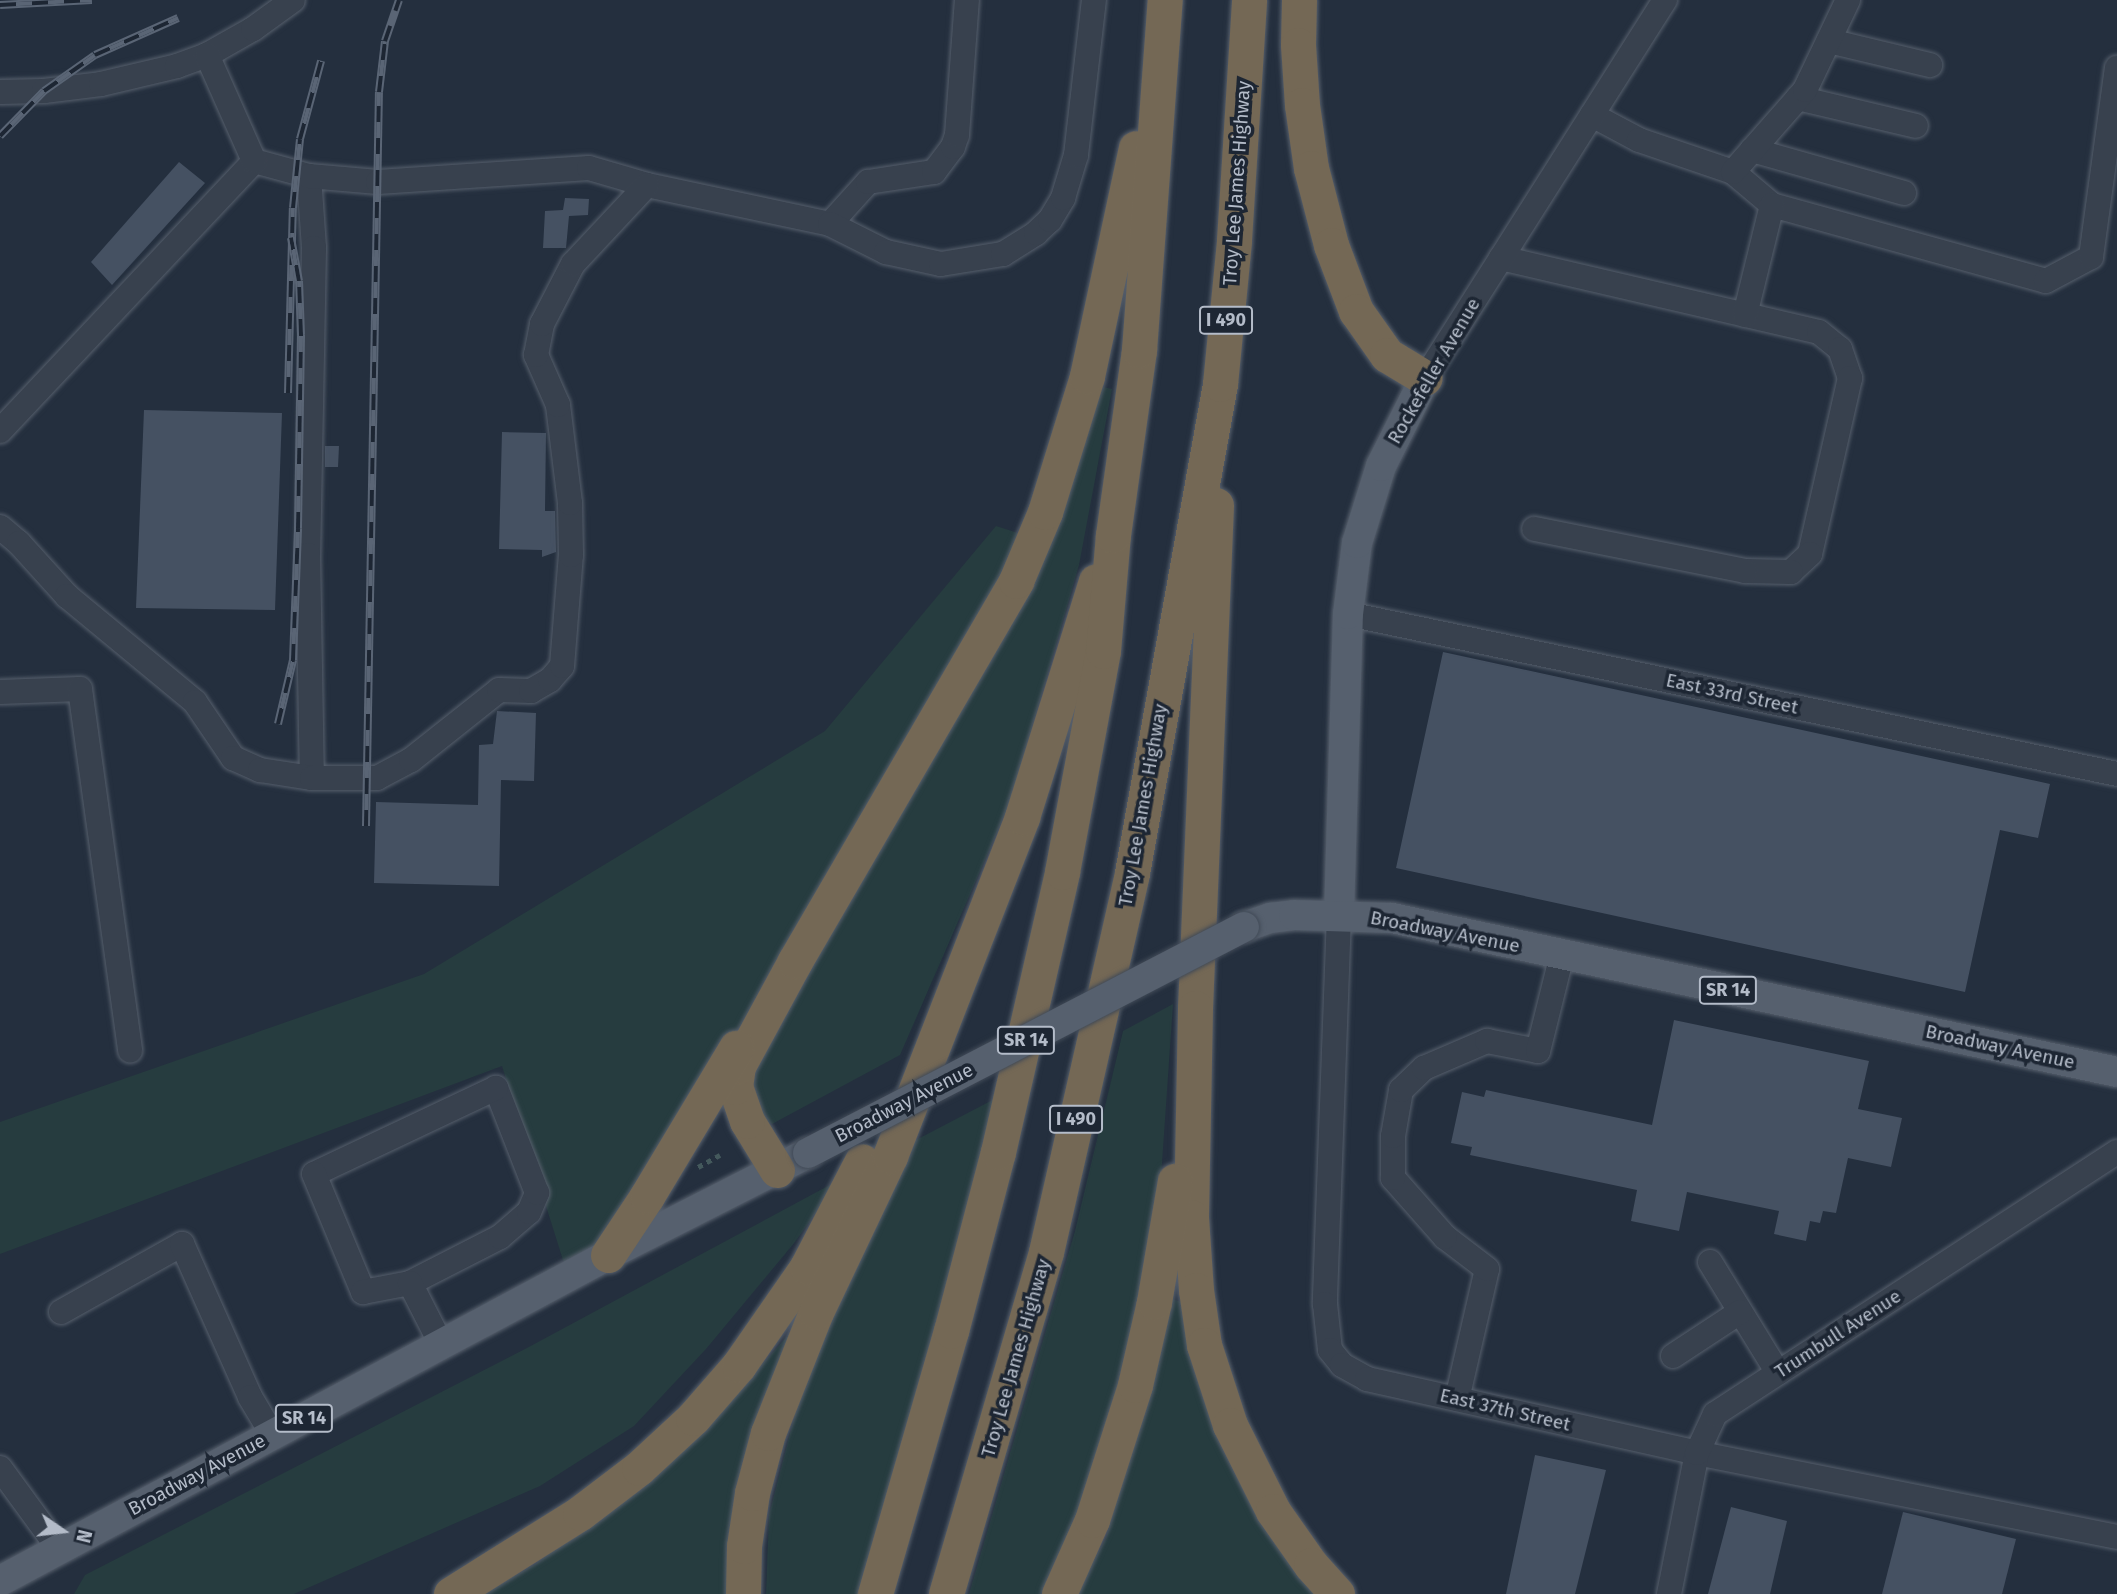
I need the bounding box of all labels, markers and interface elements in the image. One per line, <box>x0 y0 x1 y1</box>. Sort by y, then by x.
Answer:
street label: Troy Lee James Highway <box>1218 80 1256 286</box>
street label: Rockefeller Avenue <box>1383 294 1485 448</box>
road number: I 490 <box>1198 306 1254 334</box>
street label: East 33rd Street <box>1664 669 1800 719</box>
street label: Troy Lee James Highway <box>1114 702 1172 908</box>
street label: Broadway Avenue <box>1368 906 1522 958</box>
road number: SR 14 <box>1698 975 1758 1004</box>
street label: Broadway Avenue <box>1923 1020 2077 1074</box>
road number: SR 14 <box>996 1026 1056 1055</box>
street label: Broadway Avenue <box>831 1058 977 1148</box>
road number: I 490 <box>1048 1104 1104 1134</box>
street label: Troy Lee James Highway <box>977 1256 1055 1460</box>
street label: Trumbull Avenue <box>1771 1285 1905 1383</box>
street label: East 37th Street <box>1438 1384 1572 1436</box>
road number: SR 14 <box>274 1404 334 1433</box>
street label: Broadway Avenue <box>125 1429 269 1521</box>
north arrow <box>28 1496 98 1566</box>
text: N <box>71 1527 97 1545</box>

